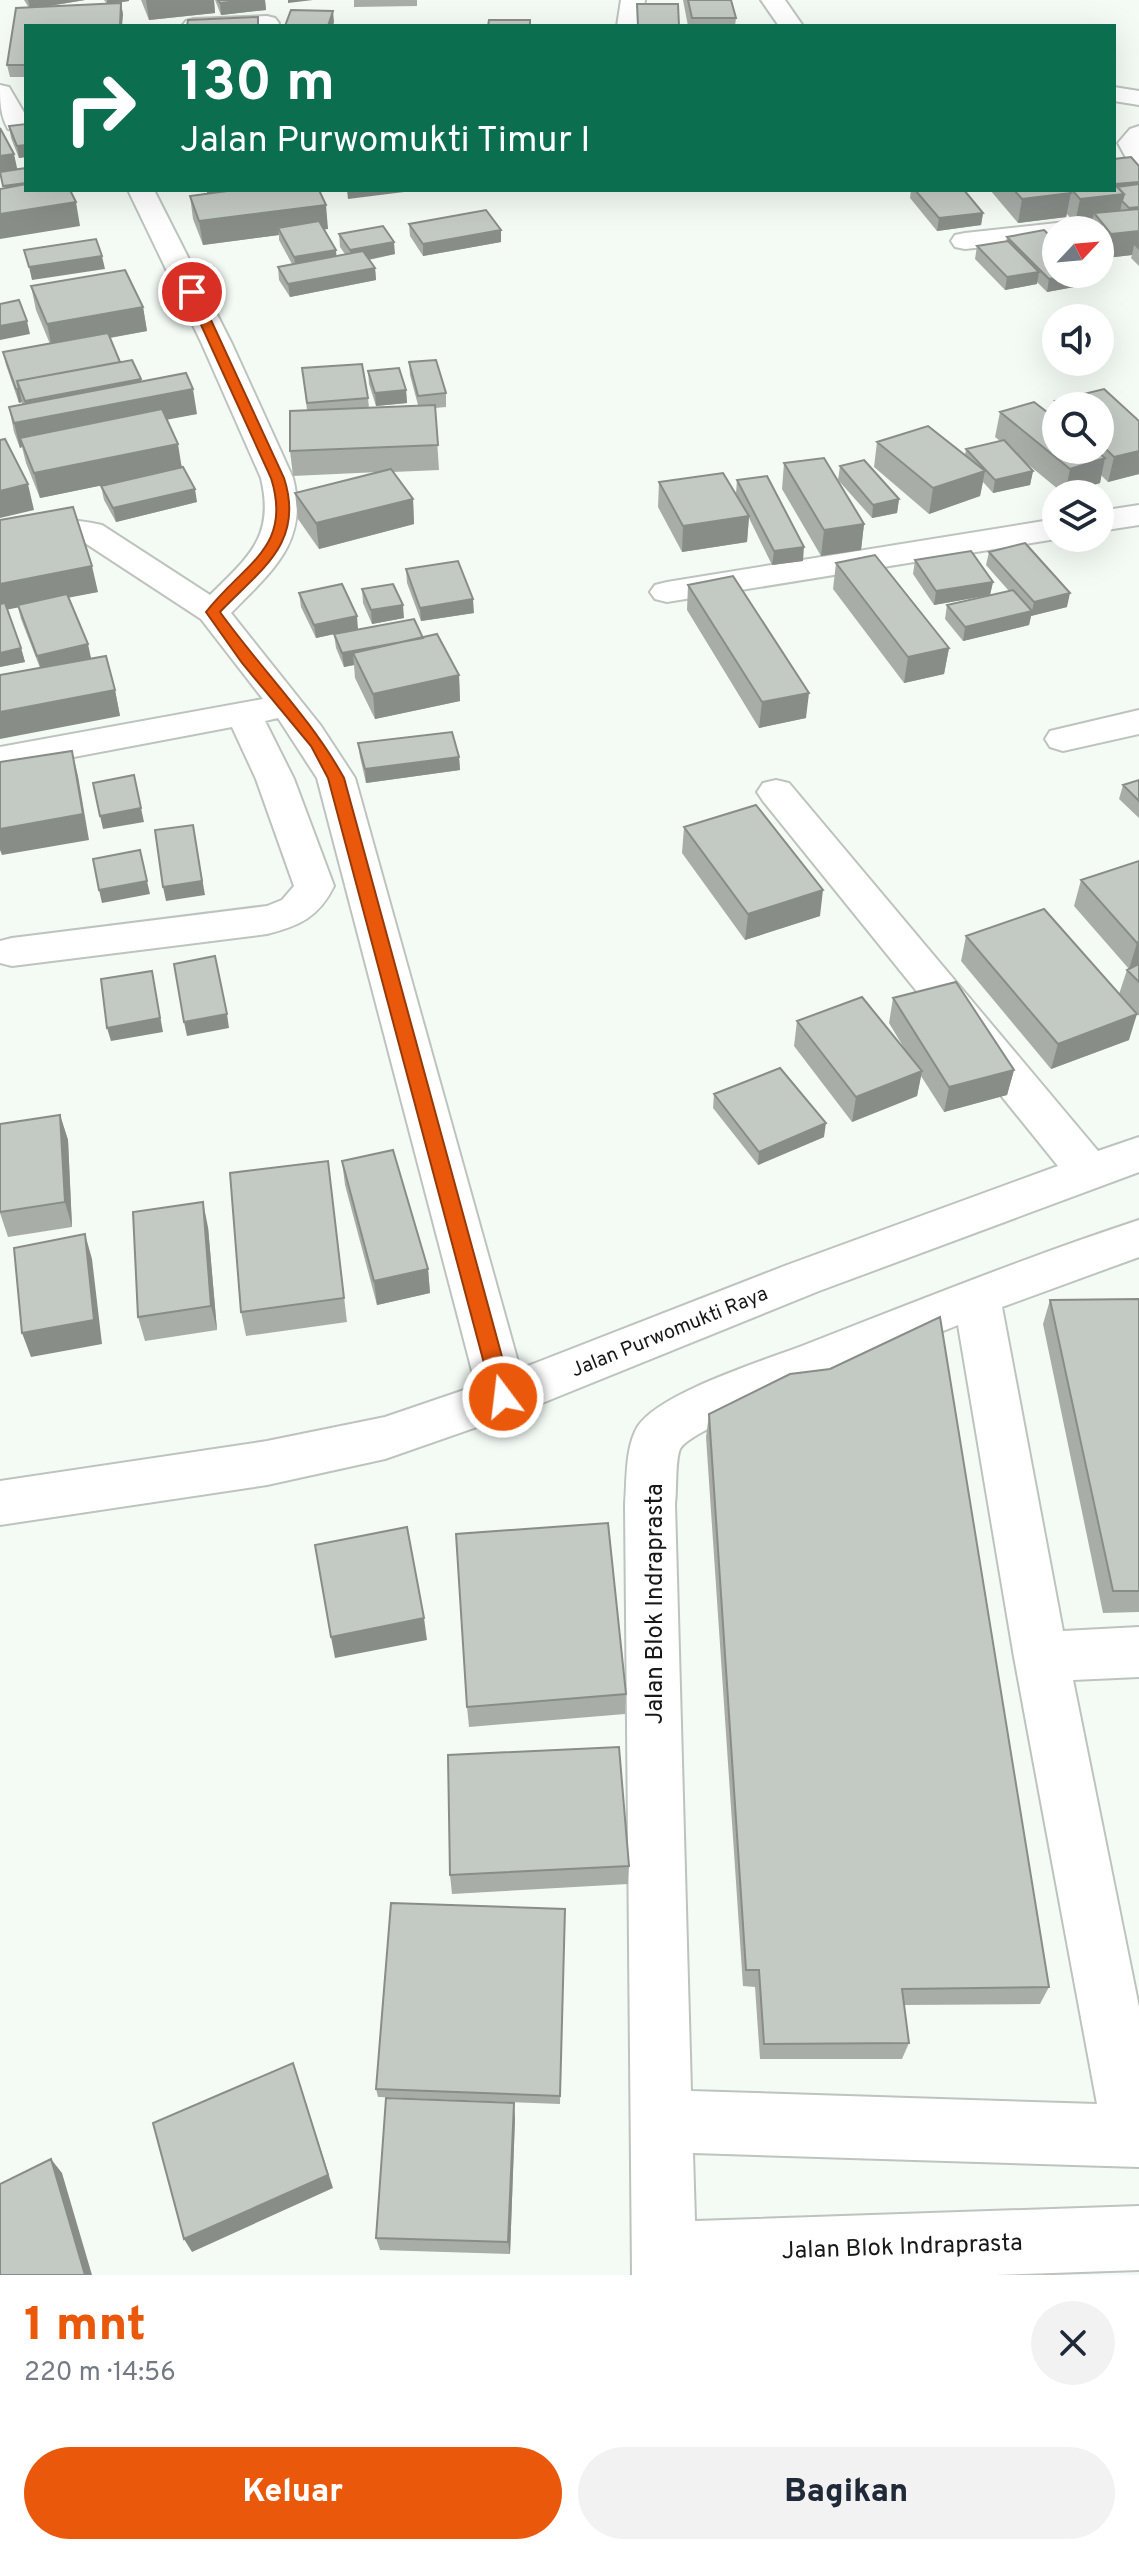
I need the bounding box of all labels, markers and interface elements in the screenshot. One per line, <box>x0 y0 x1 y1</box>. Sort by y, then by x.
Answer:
text: 130 m <box>180 50 335 120</box>
icon: right <box>48 56 152 160</box>
text: Jalan Purwomukti Timur I <box>180 119 591 165</box>
north arrow <box>1042 216 1114 288</box>
map controls <box>1042 216 1114 552</box>
pin <box>158 258 226 326</box>
icon: arrive <box>170 270 214 314</box>
button: sound <box>1042 304 1114 376</box>
button: search <box>1042 392 1114 464</box>
button: layers <box>1042 480 1114 552</box>
street label: Jalan Purwomukti Raya <box>568 1281 772 1384</box>
position arrow <box>461 1355 545 1439</box>
street label: Jalan Blok Indraprasta <box>641 1483 671 1725</box>
street label: Jalan Blok Indraprasta <box>781 2229 1023 2267</box>
text: 1 mnt <box>24 2297 146 2357</box>
button: close <box>1031 2301 1115 2385</box>
text: 220 m · 14:56 <box>24 2357 176 2390</box>
button: Keluar <box>24 2447 562 2539</box>
button: Bagikan <box>578 2447 1115 2539</box>

